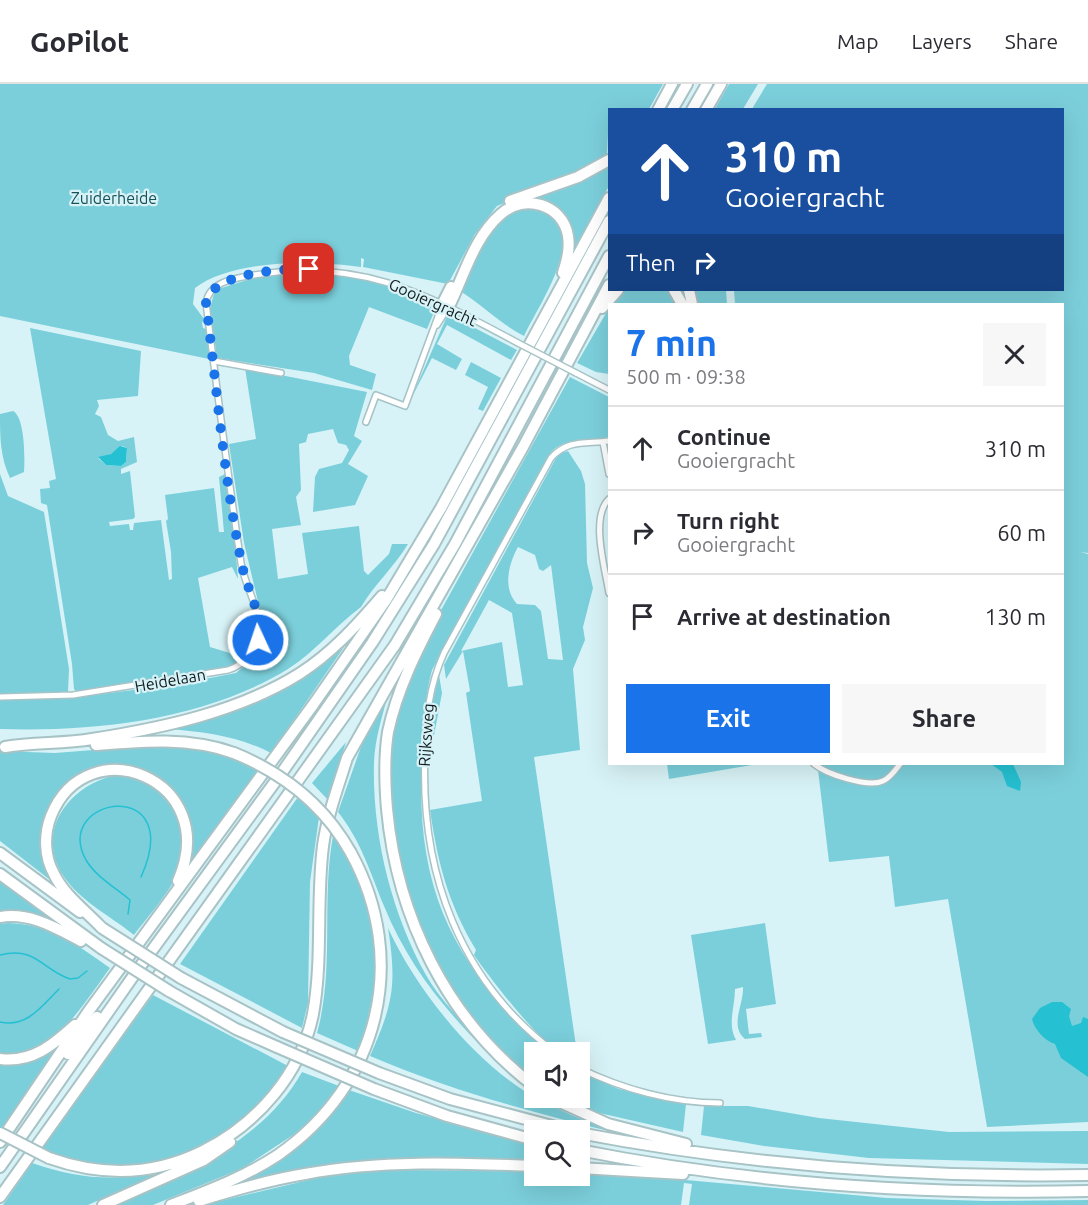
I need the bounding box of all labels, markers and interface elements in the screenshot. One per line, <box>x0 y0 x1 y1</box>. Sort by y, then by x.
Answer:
text: GoPilot <box>30 26 129 57</box>
text: Map <box>837 29 878 53</box>
text: Layers <box>911 29 972 53</box>
text: Share <box>1005 29 1058 53</box>
icon: ahead <box>626 132 704 210</box>
text: 310 m <box>725 133 842 180</box>
text: Gooiergracht <box>725 182 884 212</box>
park label: Zuiderheide <box>71 189 157 207</box>
pin <box>283 243 334 294</box>
icon: right <box>688 246 721 279</box>
text: Then <box>626 250 676 275</box>
icon: arrive <box>292 252 325 285</box>
street label: Gooiergracht <box>386 275 480 330</box>
text: 7 min <box>626 322 717 363</box>
button: close <box>983 323 1046 386</box>
text: 500 m · 09:38 <box>626 365 746 388</box>
text: Continue <box>677 424 771 449</box>
icon: ahead <box>626 432 659 465</box>
text: 310 m <box>985 436 1046 461</box>
text: Gooiergracht <box>677 449 795 472</box>
text: Turn right <box>677 508 779 533</box>
icon: right <box>626 516 659 549</box>
text: 60 m <box>997 520 1046 545</box>
text: Gooiergracht <box>677 533 795 556</box>
icon: arrive <box>626 600 659 633</box>
text: Arrive at destination <box>677 604 891 629</box>
text: 130 m <box>985 604 1046 629</box>
position arrow <box>226 608 290 672</box>
street label: Heidelaan <box>133 665 207 695</box>
button: Exit <box>626 684 830 753</box>
button: Share <box>842 684 1046 753</box>
street label: Rijksweg <box>415 703 437 767</box>
map controls <box>524 1042 590 1186</box>
button: sound <box>524 1042 590 1108</box>
button: search <box>524 1120 590 1186</box>

